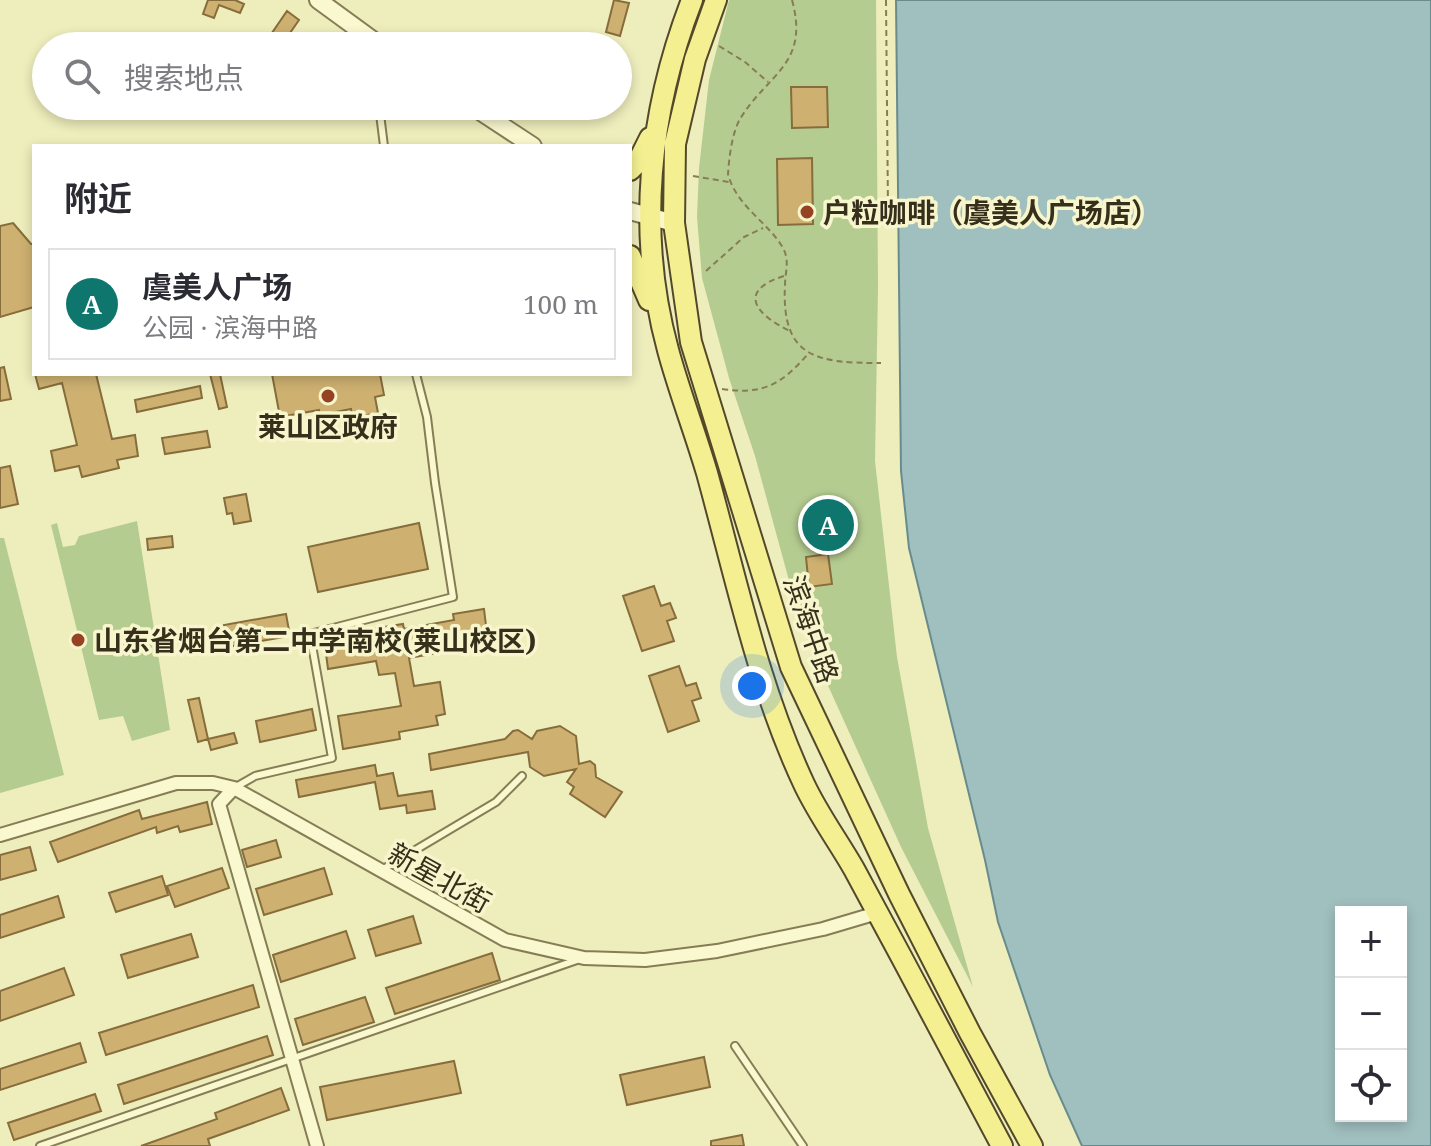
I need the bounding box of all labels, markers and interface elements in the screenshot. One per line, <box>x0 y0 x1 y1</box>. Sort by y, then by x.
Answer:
search box <box>32 32 632 120</box>
icon: search <box>60 54 104 98</box>
text: 搜索地点 <box>124 57 244 98</box>
text: 附近 <box>64 175 132 221</box>
place label: 户粒咖啡（虞美人广场店） <box>823 193 1159 231</box>
marker: 户粒咖啡（虞美人广场店） <box>798 203 816 221</box>
text: 虞美人广场 <box>142 266 292 307</box>
text: A <box>82 286 102 322</box>
text: 100 m <box>523 286 598 322</box>
text: 公园 · 滨海中路 <box>142 309 318 345</box>
marker: 莱山区政府 <box>319 387 337 405</box>
place label: 莱山区政府 <box>258 407 398 445</box>
pin: A <box>802 495 854 555</box>
street label: 滨海中路 <box>776 570 848 688</box>
place label: 山东省烟台第二中学南校(莱山校区) <box>94 621 536 659</box>
marker: 山东省烟台第二中学南校(莱山校区) <box>69 631 87 649</box>
your location <box>732 666 772 706</box>
street label: 新星北街 <box>382 833 498 921</box>
map controls <box>1335 906 1407 1122</box>
button: + <box>1335 906 1407 978</box>
button: − <box>1335 978 1407 1050</box>
button: locate <box>1335 1050 1407 1122</box>

